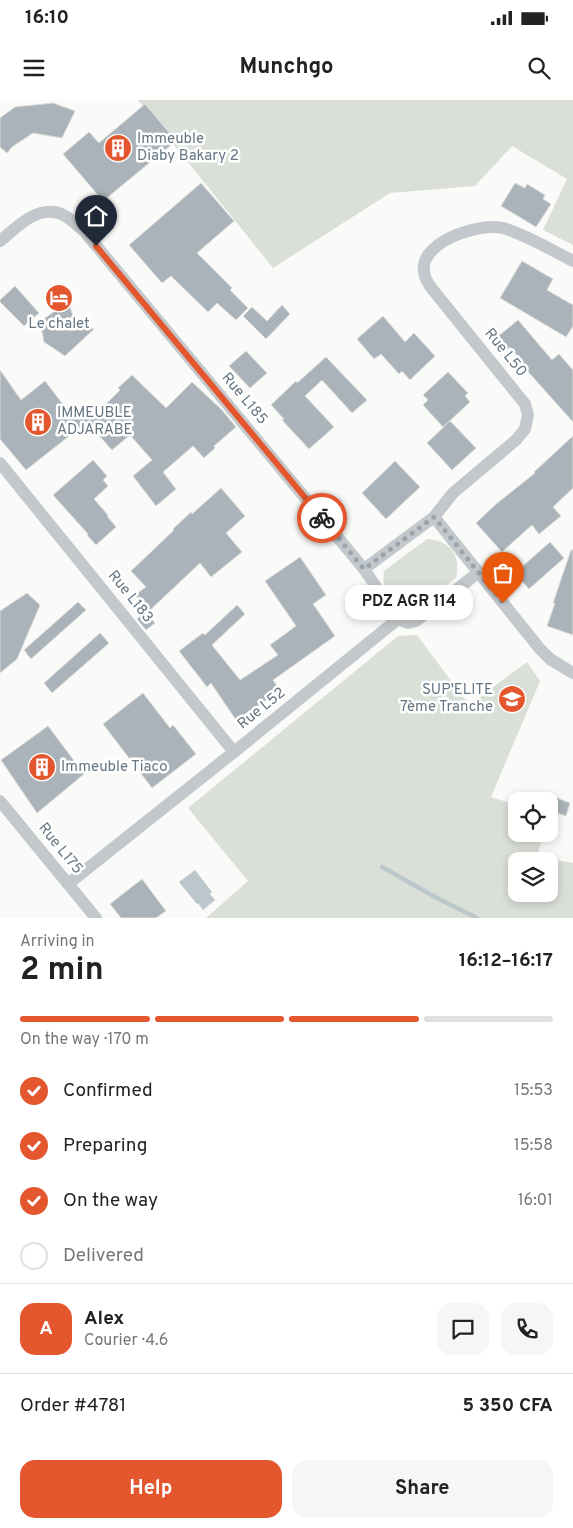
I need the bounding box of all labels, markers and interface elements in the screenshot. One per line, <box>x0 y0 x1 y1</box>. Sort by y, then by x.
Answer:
text: 16:10 <box>25 6 69 30</box>
icon: menu <box>20 54 48 82</box>
text: Munchgo <box>240 54 334 81</box>
icon: search <box>525 54 553 82</box>
place label: Immeuble Diaby Bakary 2 <box>137 130 239 166</box>
building icon: Immeuble Diaby Bakary 2 <box>103 133 133 163</box>
pin <box>75 195 117 246</box>
icon: home <box>82 202 110 230</box>
hotel icon: Le chalet <box>44 283 74 313</box>
place label: Le chalet <box>28 315 90 334</box>
street label: Rue L50 <box>480 325 530 381</box>
street label: Rue L185 <box>217 369 271 429</box>
place label: IMMEUBLE ADJARABE <box>57 404 132 440</box>
building icon: IMMEUBLE ADJARABE <box>23 407 53 437</box>
courier <box>297 493 347 543</box>
icon: bike <box>308 504 336 532</box>
pin <box>482 552 524 603</box>
icon: bag <box>489 559 517 587</box>
street label: Rue L183 <box>103 567 157 627</box>
callout: PDZ AGR 114 <box>346 586 473 620</box>
text: PDZ AGR 114 <box>362 592 456 612</box>
place label: SUP'ELITE 7ème Tranche <box>400 681 493 717</box>
street label: Rue L52 <box>234 684 290 734</box>
school or university icon: SUP'ELITE 7ème Tranche <box>497 684 527 714</box>
building icon: Immeuble Tiaco <box>27 752 57 782</box>
place label: Immeuble Tiaco <box>61 758 168 777</box>
map controls <box>508 792 558 902</box>
button: locate <box>508 792 558 842</box>
street label: Rue L175 <box>33 819 87 879</box>
button: layers <box>508 852 558 902</box>
text: Arriving in <box>20 932 95 952</box>
text: 16:12–16:17 <box>459 949 553 973</box>
text: 2 min <box>20 951 104 991</box>
text: On the way · 170 m <box>20 1030 149 1050</box>
icon: check <box>20 1077 48 1105</box>
text: Confirmed <box>63 1079 153 1103</box>
text: 15:53 <box>514 1081 553 1101</box>
icon: check <box>20 1132 48 1160</box>
text: Preparing <box>63 1134 147 1158</box>
text: 15:58 <box>514 1136 553 1156</box>
icon: check <box>20 1187 48 1215</box>
text: On the way <box>63 1189 158 1213</box>
text: 16:01 <box>518 1191 553 1211</box>
text: Delivered <box>63 1244 144 1268</box>
button: chat <box>437 1303 489 1355</box>
button: phone <box>501 1303 553 1355</box>
text: Alex <box>84 1307 124 1331</box>
text: A <box>39 1317 53 1341</box>
text: Courier · 4.6 <box>84 1331 168 1351</box>
text: Order #4781 <box>20 1394 126 1418</box>
text: 5 350 CFA <box>462 1394 553 1418</box>
button: Help <box>20 1460 282 1518</box>
button: Share <box>292 1460 553 1518</box>

